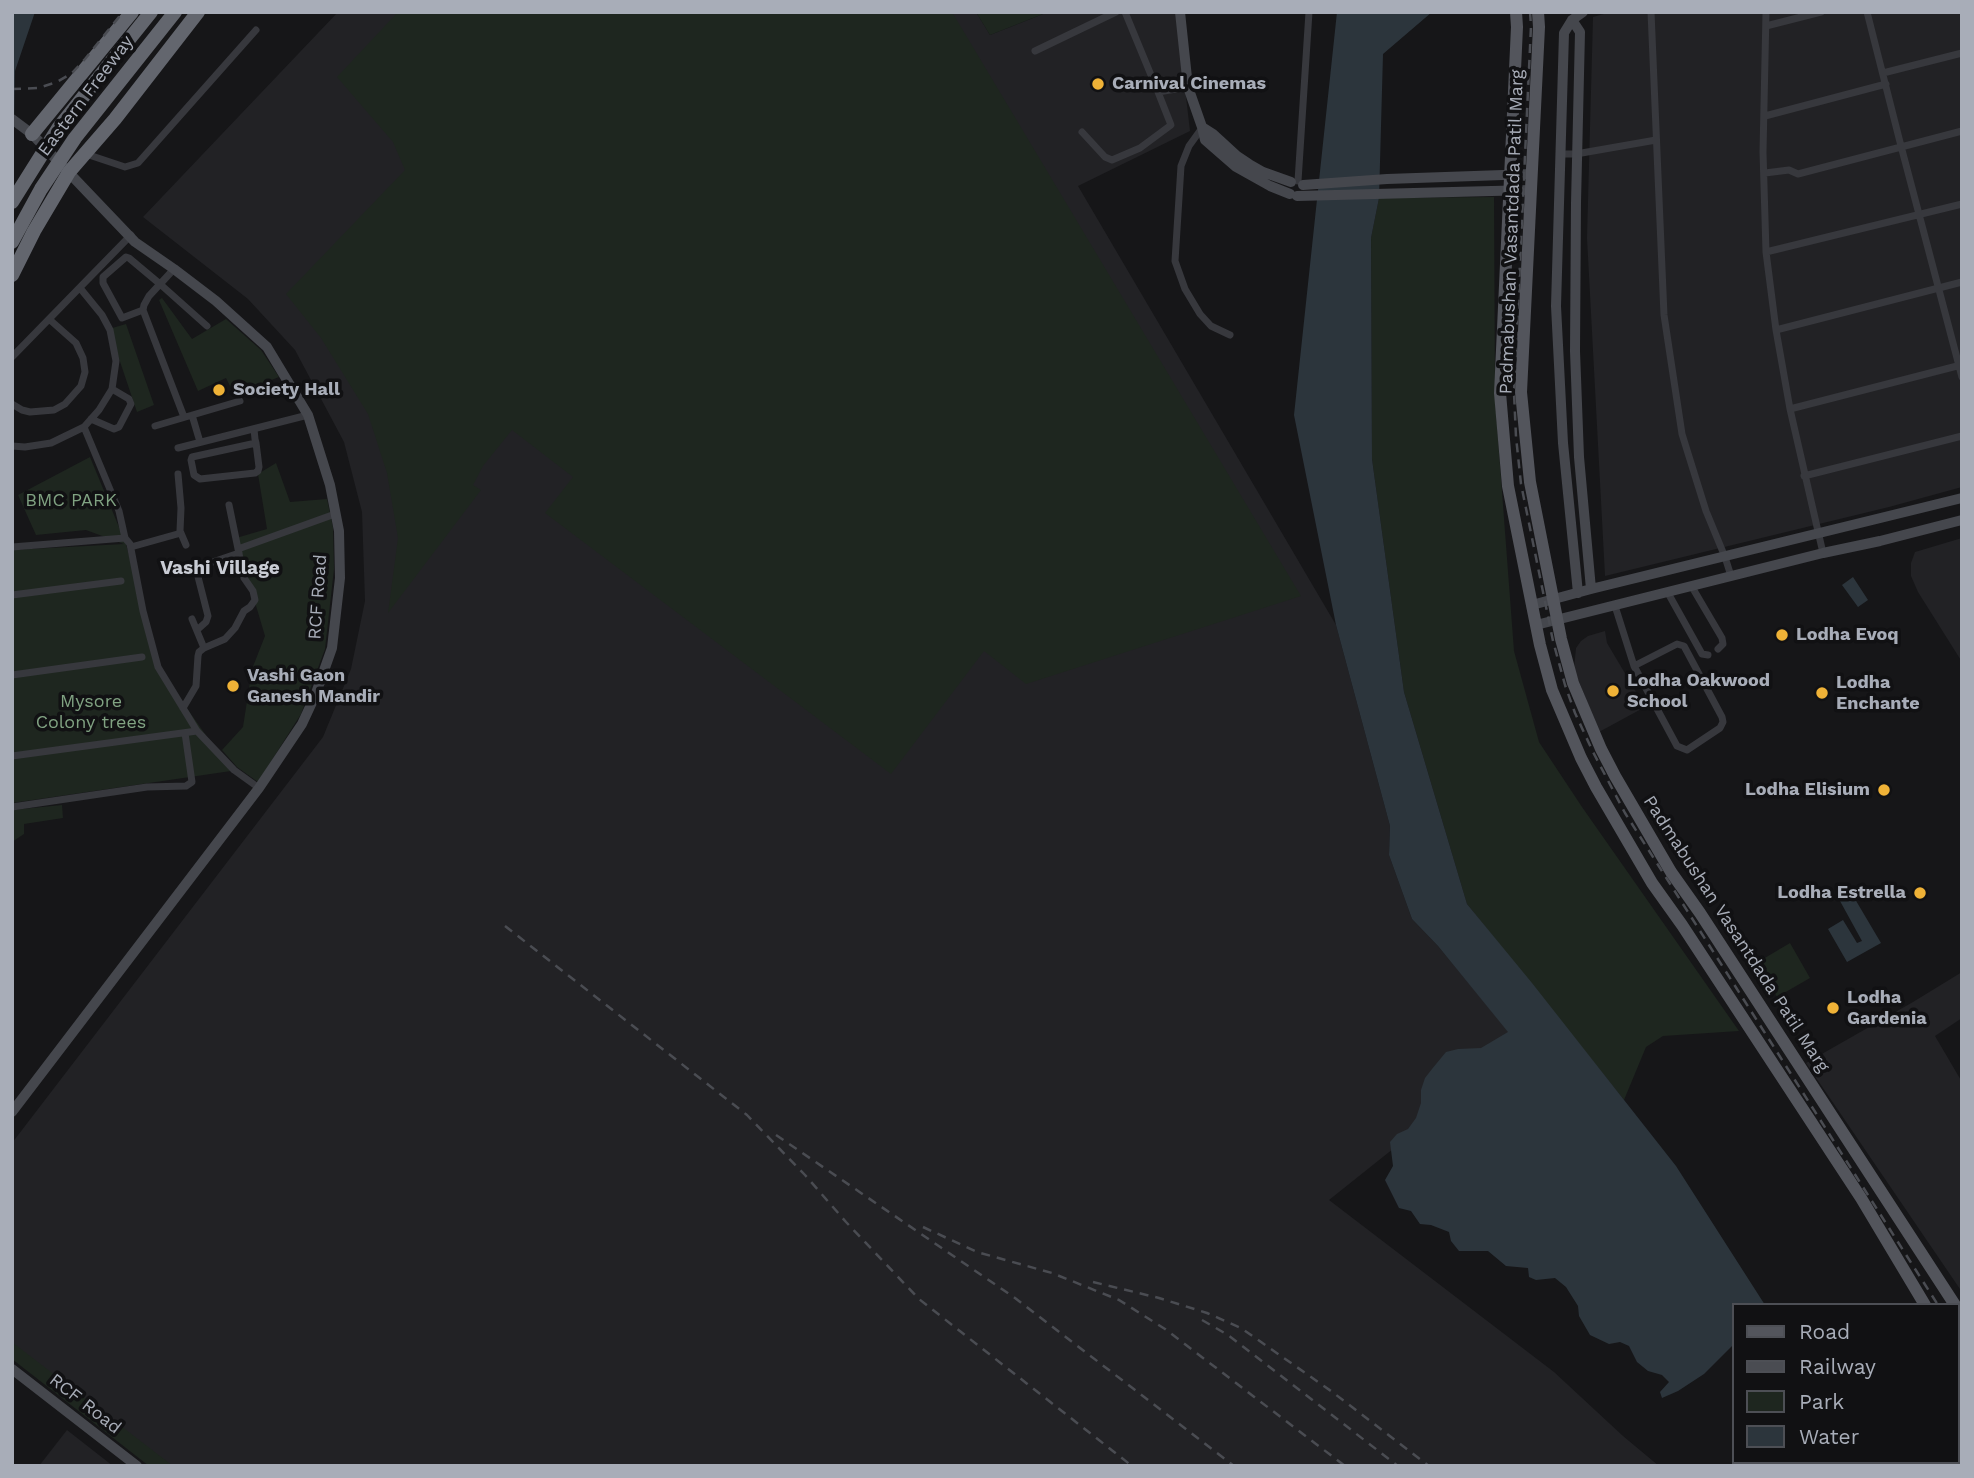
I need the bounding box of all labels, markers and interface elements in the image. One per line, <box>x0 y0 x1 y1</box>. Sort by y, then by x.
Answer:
street label: Eastern Freeway <box>34 31 138 161</box>
street label: Padmabushan Vasantdada Patil Marg <box>1496 69 1528 395</box>
place label: Carnival Cinemas <box>1112 73 1266 95</box>
marker: Carnival Cinemas <box>1090 76 1106 92</box>
place label: Society Hall <box>233 379 340 401</box>
marker: Society Hall <box>211 382 227 398</box>
park label: BMC PARK <box>25 490 117 512</box>
street label: RCF Road <box>304 554 332 640</box>
district label: Vashi Village <box>160 557 280 579</box>
place label: Lodha Evoq <box>1796 624 1899 646</box>
marker: Lodha Evoq <box>1774 627 1790 643</box>
place label: Vashi Gaon Ganesh Mandir <box>247 665 380 708</box>
place label: Lodha Oakwood School <box>1627 670 1770 712</box>
place label: Lodha Enchante <box>1836 672 1920 714</box>
marker: Vashi Gaon Ganesh Mandir <box>225 678 241 694</box>
marker: Lodha Oakwood School <box>1605 683 1621 699</box>
marker: Lodha Enchante <box>1814 685 1830 701</box>
park label: Mysore Colony trees <box>36 691 146 734</box>
place label: Lodha Elisium <box>1745 779 1870 801</box>
marker: Lodha Elisium <box>1876 782 1892 798</box>
street label: Padmabushan Vasantdada Patil Marg <box>1638 792 1834 1076</box>
place label: Lodha Estrella <box>1777 882 1906 904</box>
marker: Lodha Estrella <box>1912 885 1928 901</box>
place label: Lodha Gardenia <box>1847 987 1927 1030</box>
marker: Lodha Gardenia <box>1825 1000 1841 1016</box>
legend <box>1732 1303 1960 1464</box>
text: Road <box>1799 1319 1850 1344</box>
text: Railway <box>1799 1354 1876 1379</box>
street label: RCF Road <box>45 1369 125 1439</box>
text: Park <box>1799 1389 1844 1414</box>
text: Water <box>1799 1424 1859 1449</box>

